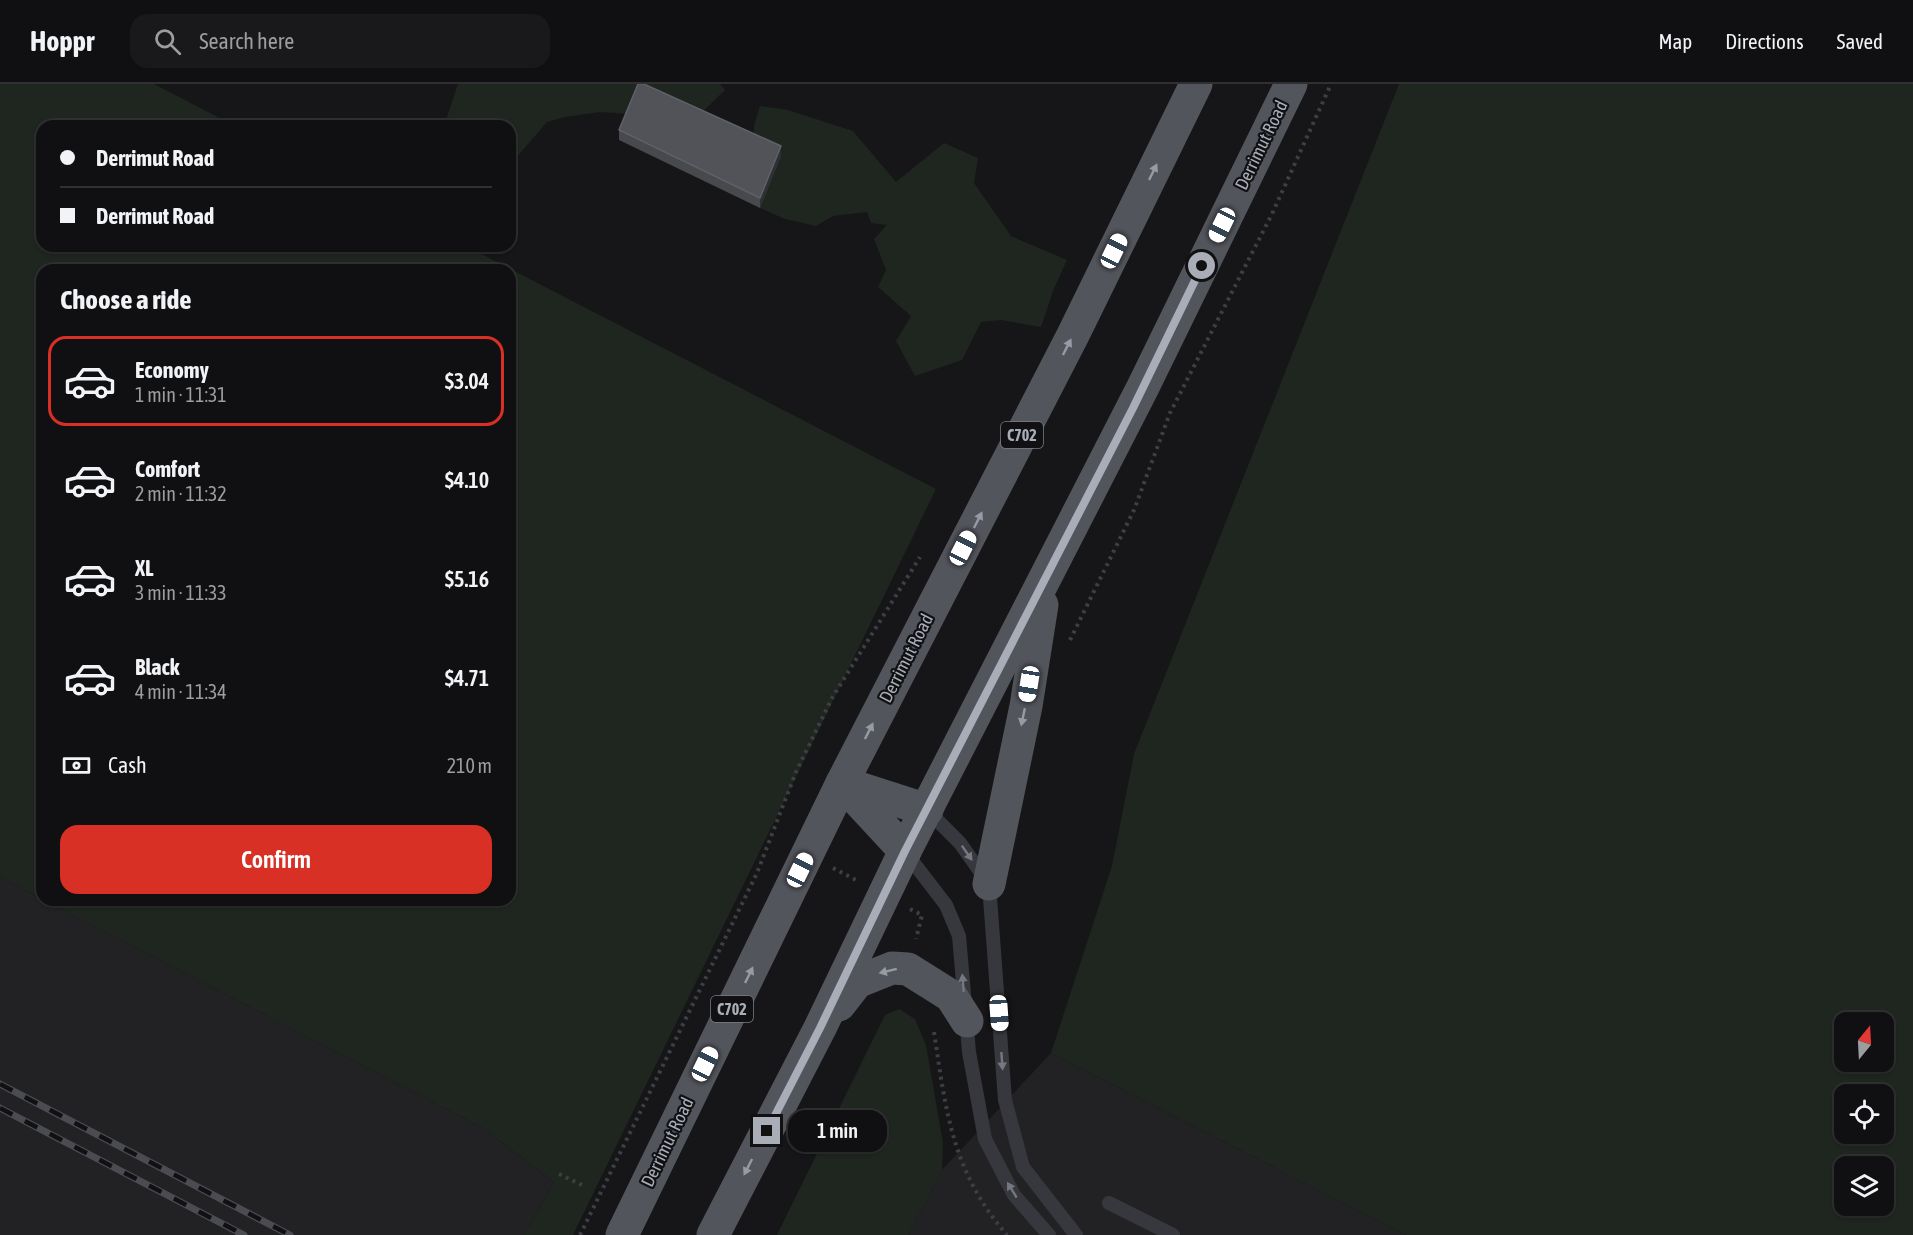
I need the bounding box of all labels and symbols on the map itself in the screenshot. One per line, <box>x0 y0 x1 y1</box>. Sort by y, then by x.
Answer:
street label: Derrimut Road <box>1230 97 1292 193</box>
one-way arrow <box>1148 163 1158 180</box>
car <box>1206 205 1238 245</box>
car <box>1098 231 1130 271</box>
route start <box>1188 252 1215 279</box>
one-way arrow <box>1062 338 1072 355</box>
road number: C702 <box>1001 422 1043 448</box>
one-way arrow <box>972 511 982 529</box>
car <box>947 528 979 568</box>
street label: Derrimut Road <box>875 610 937 706</box>
car <box>1017 665 1041 703</box>
one-way arrow <box>1018 708 1028 726</box>
one-way arrow <box>864 722 873 739</box>
one-way arrow <box>961 844 973 860</box>
car <box>784 850 816 890</box>
one-way arrow <box>744 966 753 983</box>
one-way arrow <box>879 967 897 976</box>
one-way arrow <box>958 973 968 992</box>
car <box>989 994 1009 1032</box>
road number: C702 <box>711 996 753 1022</box>
north arrow <box>1834 1012 1894 1072</box>
car <box>689 1044 721 1084</box>
one-way arrow <box>998 1052 1007 1071</box>
street label: Derrimut Road <box>636 1094 698 1190</box>
callout: 1 min <box>788 1110 887 1152</box>
route end <box>753 1117 780 1144</box>
one-way arrow <box>743 1158 753 1175</box>
one-way arrow <box>1007 1181 1017 1198</box>

